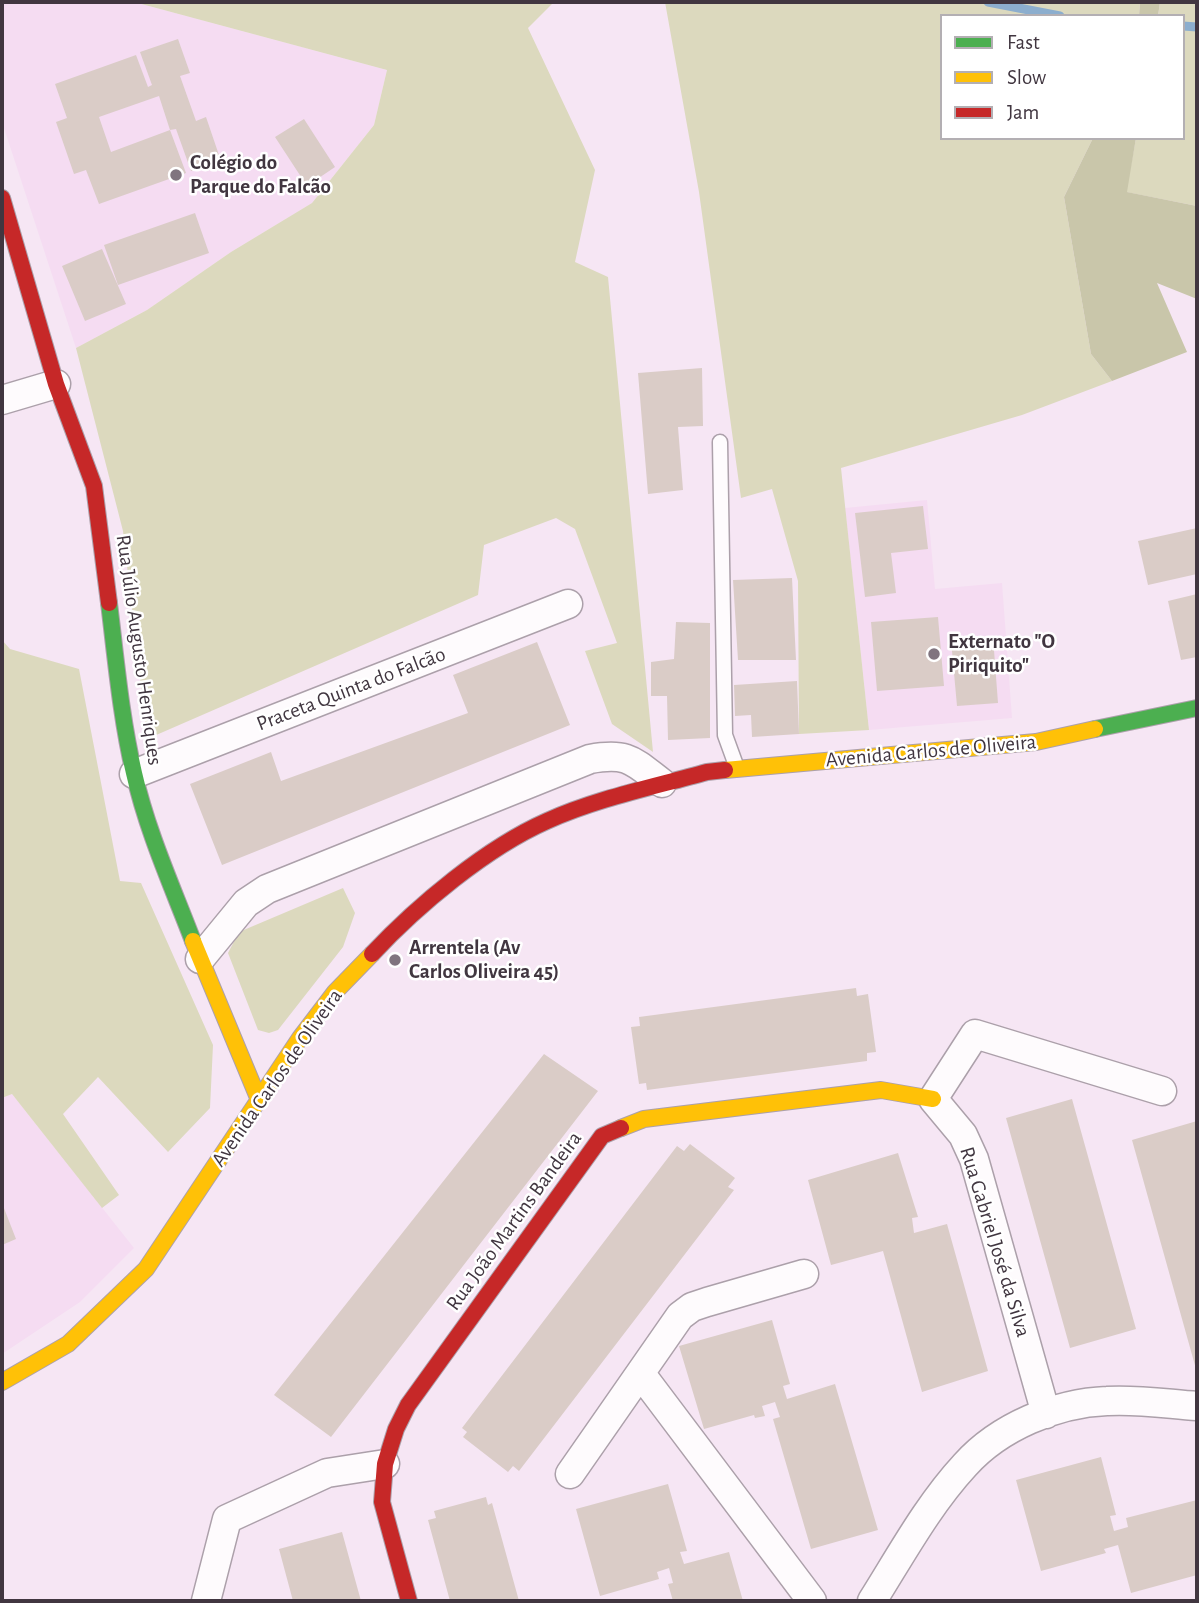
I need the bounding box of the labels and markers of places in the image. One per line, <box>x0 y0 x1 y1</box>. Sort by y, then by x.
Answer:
place label: Colégio do Parque do Falcão <box>190 150 331 200</box>
marker: Colégio do Parque do Falcão <box>168 167 184 183</box>
place label: Externato "O Piriquito" <box>948 629 1055 679</box>
marker: Externato "O Piriquito" <box>926 646 942 662</box>
place label: Arrentela (Av Carlos Oliveira 45) <box>409 935 559 985</box>
marker: Arrentela (Av Carlos Oliveira 45) <box>387 952 403 968</box>

